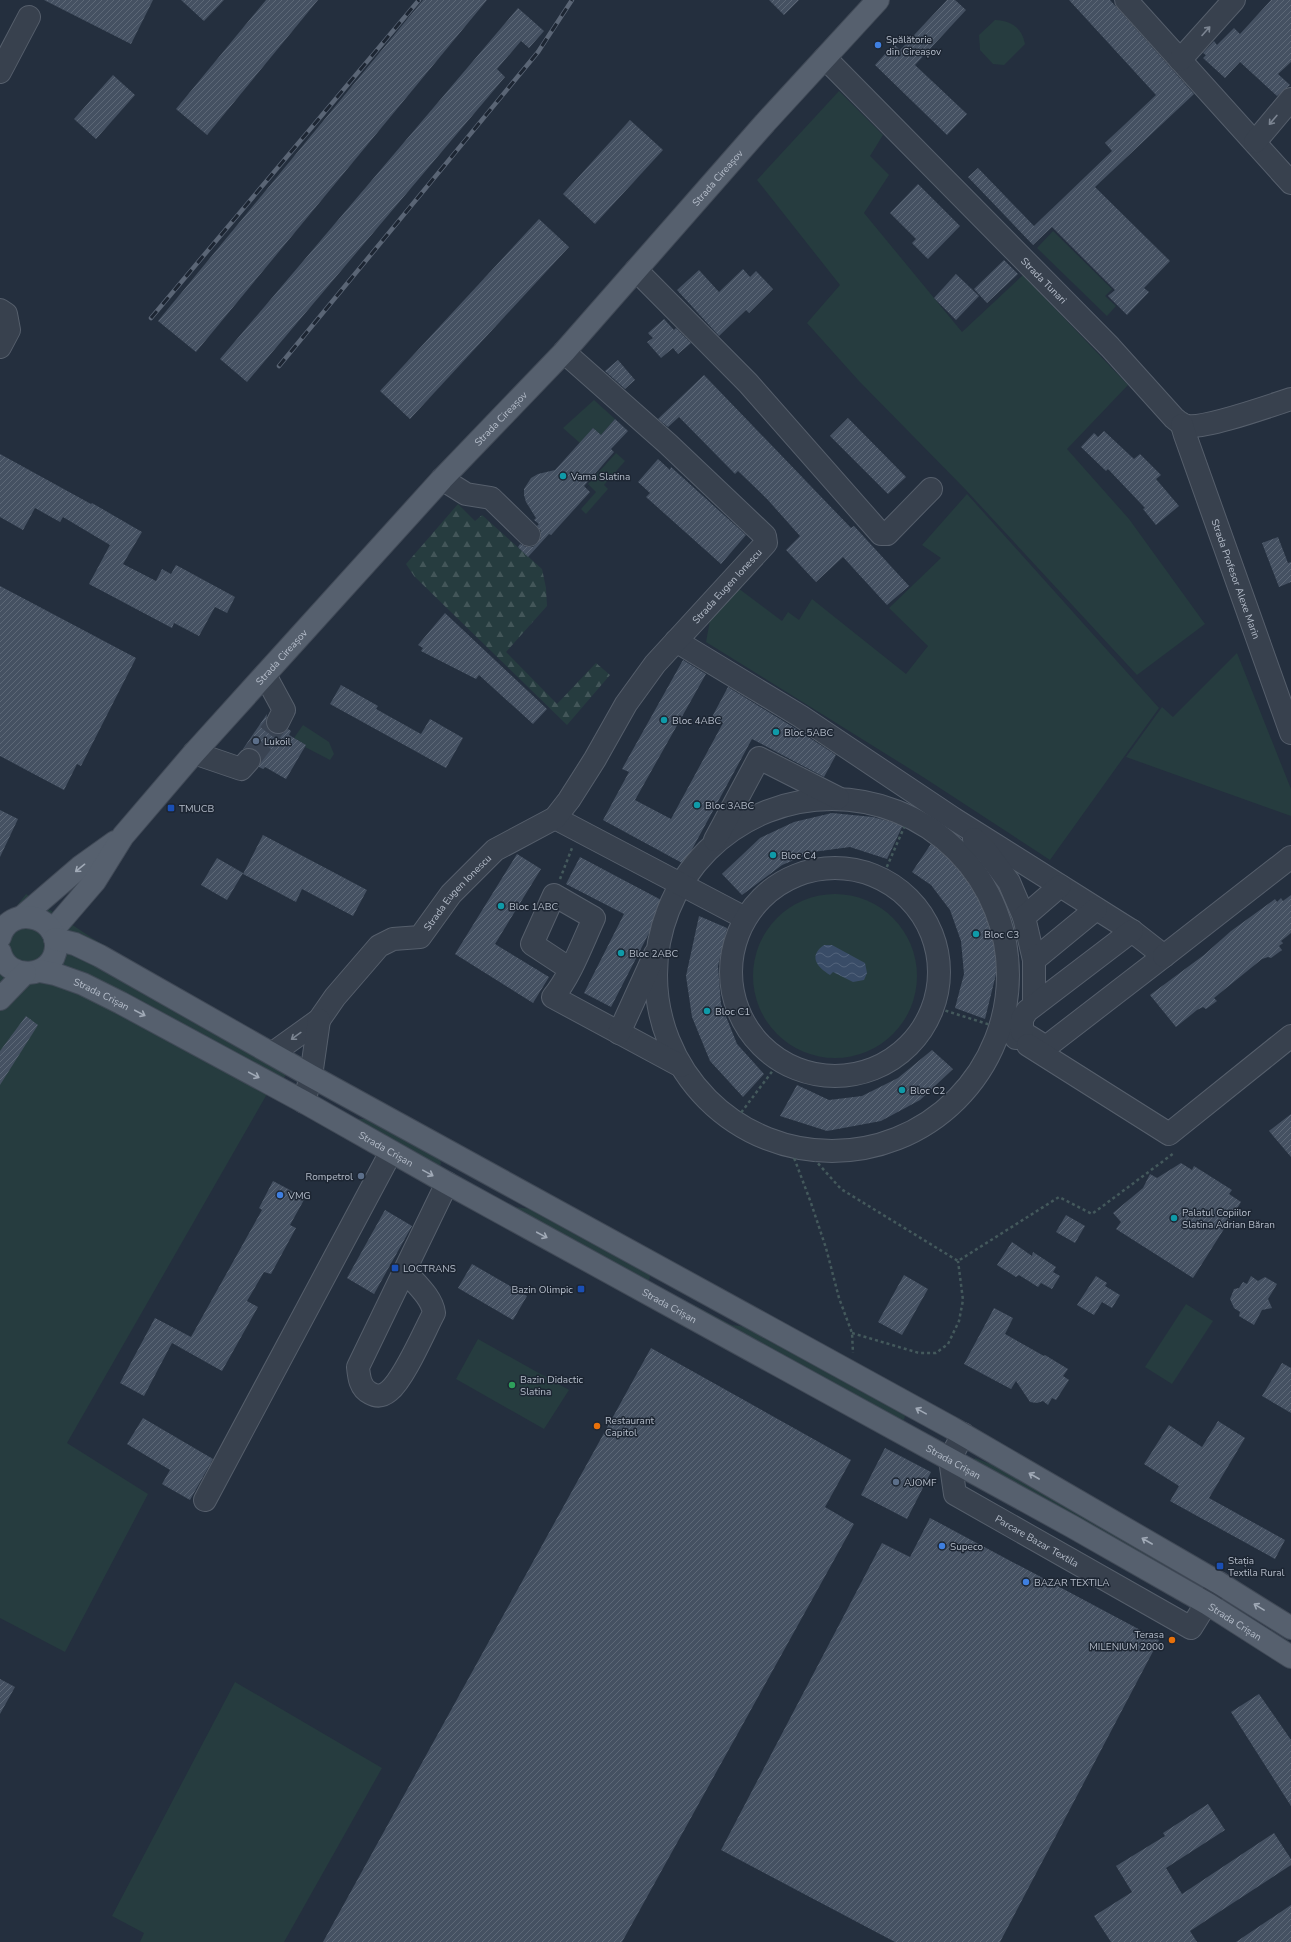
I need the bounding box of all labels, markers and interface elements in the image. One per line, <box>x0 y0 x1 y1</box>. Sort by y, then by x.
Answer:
one-way arrow <box>1201 26 1210 36</box>
place label: Spălătorie din Cireașov <box>886 33 942 59</box>
marker: Spălătorie din Cireașov <box>873 40 883 50</box>
one-way arrow <box>1268 115 1277 126</box>
street label: Strada Cireașov <box>689 146 747 209</box>
street label: Strada Tunari <box>1017 255 1069 307</box>
street label: Strada Cireașov <box>471 388 531 449</box>
place label: Vama Slatina <box>570 470 630 484</box>
marker: Vama Slatina <box>558 471 568 481</box>
street label: Strada Profesor Alexe Marin <box>1207 517 1263 641</box>
street label: Strada Eugen Ionescu <box>689 546 766 627</box>
street label: Strada Cireașov <box>253 626 311 688</box>
place label: Bloc 4ABC <box>672 714 721 728</box>
marker: Bloc 4ABC <box>659 715 669 725</box>
place label: Bloc 5ABC <box>784 726 833 740</box>
marker: Bloc 5ABC <box>771 727 781 737</box>
place label: Lukoil <box>264 735 291 749</box>
marker: Lukoil <box>251 736 261 746</box>
place label: Bloc 3ABC <box>705 799 754 813</box>
marker: Bloc 3ABC <box>692 800 702 810</box>
place label: TMUCB <box>179 802 215 816</box>
marker: TMUCB <box>166 803 176 813</box>
place label: Bloc C4 <box>781 849 816 863</box>
marker: Bloc C4 <box>768 850 778 860</box>
street label: Strada Eugen Ionescu <box>421 852 495 934</box>
one-way arrow <box>75 863 85 872</box>
place label: Bloc 1ABC <box>509 900 558 914</box>
marker: Bloc 1ABC <box>496 901 506 911</box>
place label: Bloc C3 <box>984 928 1019 942</box>
marker: Bloc C3 <box>971 929 981 939</box>
place label: Bloc 2ABC <box>629 947 678 961</box>
marker: Bloc 2ABC <box>616 948 626 958</box>
street label: Strada Crișan <box>71 975 132 1014</box>
place label: Bloc C1 <box>715 1005 750 1019</box>
marker: Bloc C1 <box>702 1006 712 1016</box>
one-way arrow <box>134 1009 146 1017</box>
one-way arrow <box>290 1032 301 1041</box>
one-way arrow <box>248 1071 260 1079</box>
place label: Bloc C2 <box>910 1084 945 1098</box>
marker: Bloc C2 <box>897 1085 907 1095</box>
street label: Strada Crișan <box>356 1128 416 1170</box>
one-way arrow <box>422 1169 434 1177</box>
place label: Rompetrol <box>306 1170 353 1184</box>
marker: Rompetrol <box>356 1171 366 1181</box>
place label: VMG <box>287 1189 311 1203</box>
marker: VMG <box>275 1190 285 1200</box>
place label: Palatul Copiilor Slatina Adrian Băran <box>1182 1206 1275 1232</box>
marker: Palatul Copiilor Slatina Adrian Băran <box>1169 1213 1179 1223</box>
one-way arrow <box>536 1232 548 1239</box>
place label: LOCTRANS <box>403 1262 456 1276</box>
marker: LOCTRANS <box>390 1263 400 1273</box>
place label: Bazin Olimpic <box>511 1283 573 1297</box>
marker: Bazin Olimpic <box>576 1284 586 1294</box>
street label: Strada Crișan <box>639 1285 699 1327</box>
place label: Bazin Didactic Slatina <box>520 1373 584 1399</box>
marker: Bazin Didactic Slatina <box>507 1380 517 1390</box>
one-way arrow <box>915 1407 927 1414</box>
place label: Restaurant Capitol <box>605 1414 655 1440</box>
marker: Restaurant Capitol <box>592 1421 602 1431</box>
street label: Strada Crișan <box>923 1442 983 1483</box>
one-way arrow <box>1028 1471 1040 1479</box>
place label: AJOMF <box>904 1476 937 1490</box>
marker: AJOMF <box>891 1477 901 1487</box>
street label: Parcare Bazar Textila <box>992 1512 1081 1571</box>
one-way arrow <box>1141 1536 1153 1544</box>
place label: Supeco <box>950 1540 983 1554</box>
marker: Supeco <box>937 1541 947 1551</box>
place label: Stația Textila Rural <box>1228 1554 1285 1580</box>
marker: Stația Textila Rural <box>1215 1561 1225 1571</box>
place label: BAZAR TEXTILA <box>1034 1576 1110 1590</box>
marker: BAZAR TEXTILA <box>1021 1577 1031 1587</box>
street label: Strada Crișan <box>1205 1600 1264 1644</box>
one-way arrow <box>1253 1602 1265 1610</box>
place label: Terasa MILENIUM 2000 <box>1089 1628 1164 1654</box>
marker: Terasa MILENIUM 2000 <box>1167 1635 1177 1645</box>

